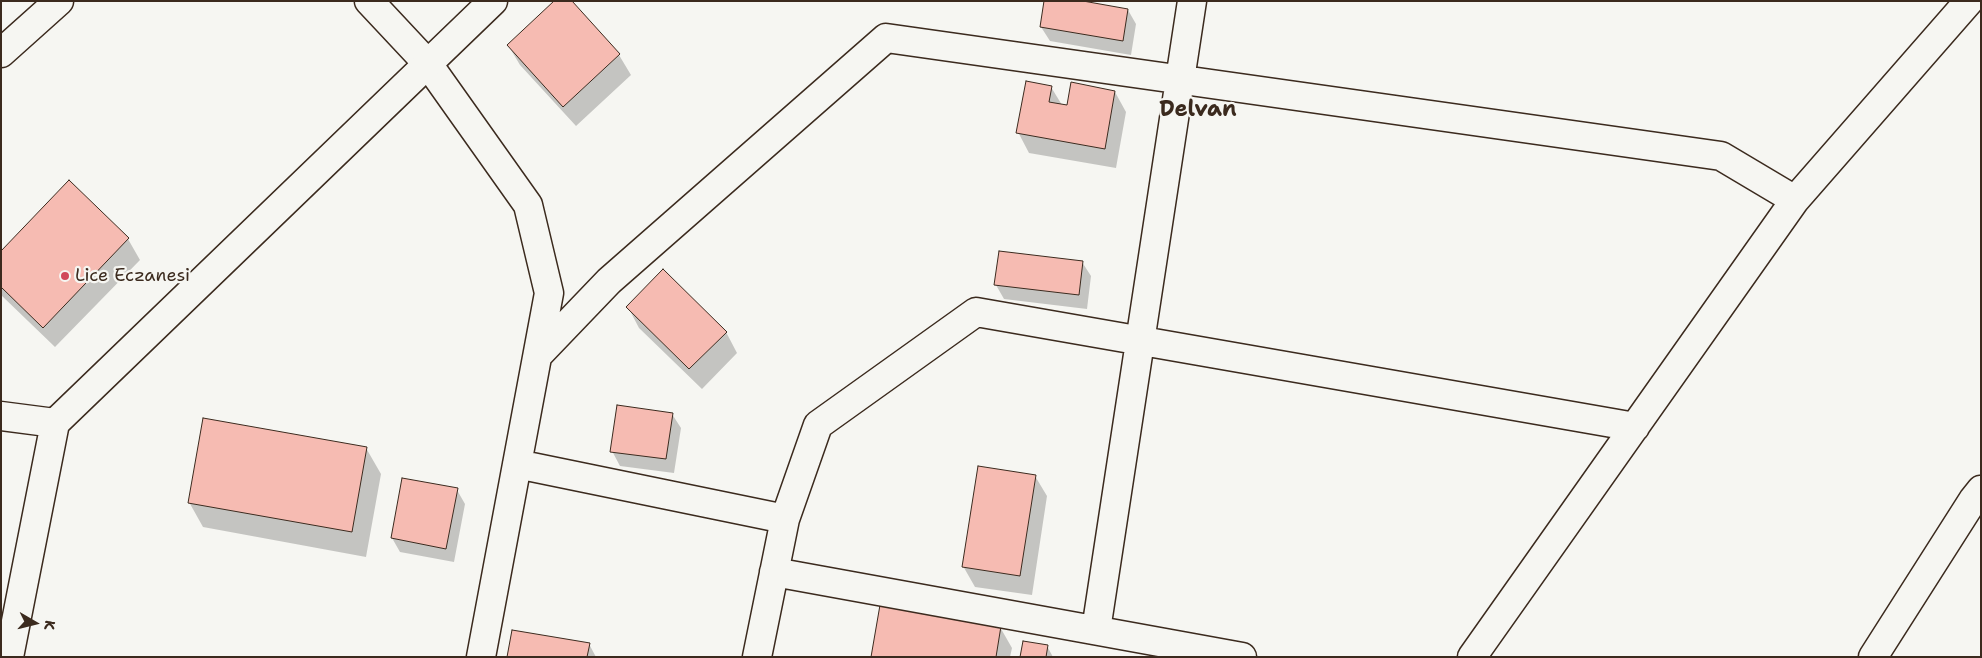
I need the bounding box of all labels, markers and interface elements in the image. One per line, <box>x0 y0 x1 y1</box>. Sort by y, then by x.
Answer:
district label: Delvan <box>1159 97 1237 123</box>
place label: Lice Eczanesi <box>75 265 190 287</box>
marker: Lice Eczanesi <box>59 270 71 282</box>
north arrow <box>10 598 60 648</box>
text: K <box>40 619 59 631</box>

